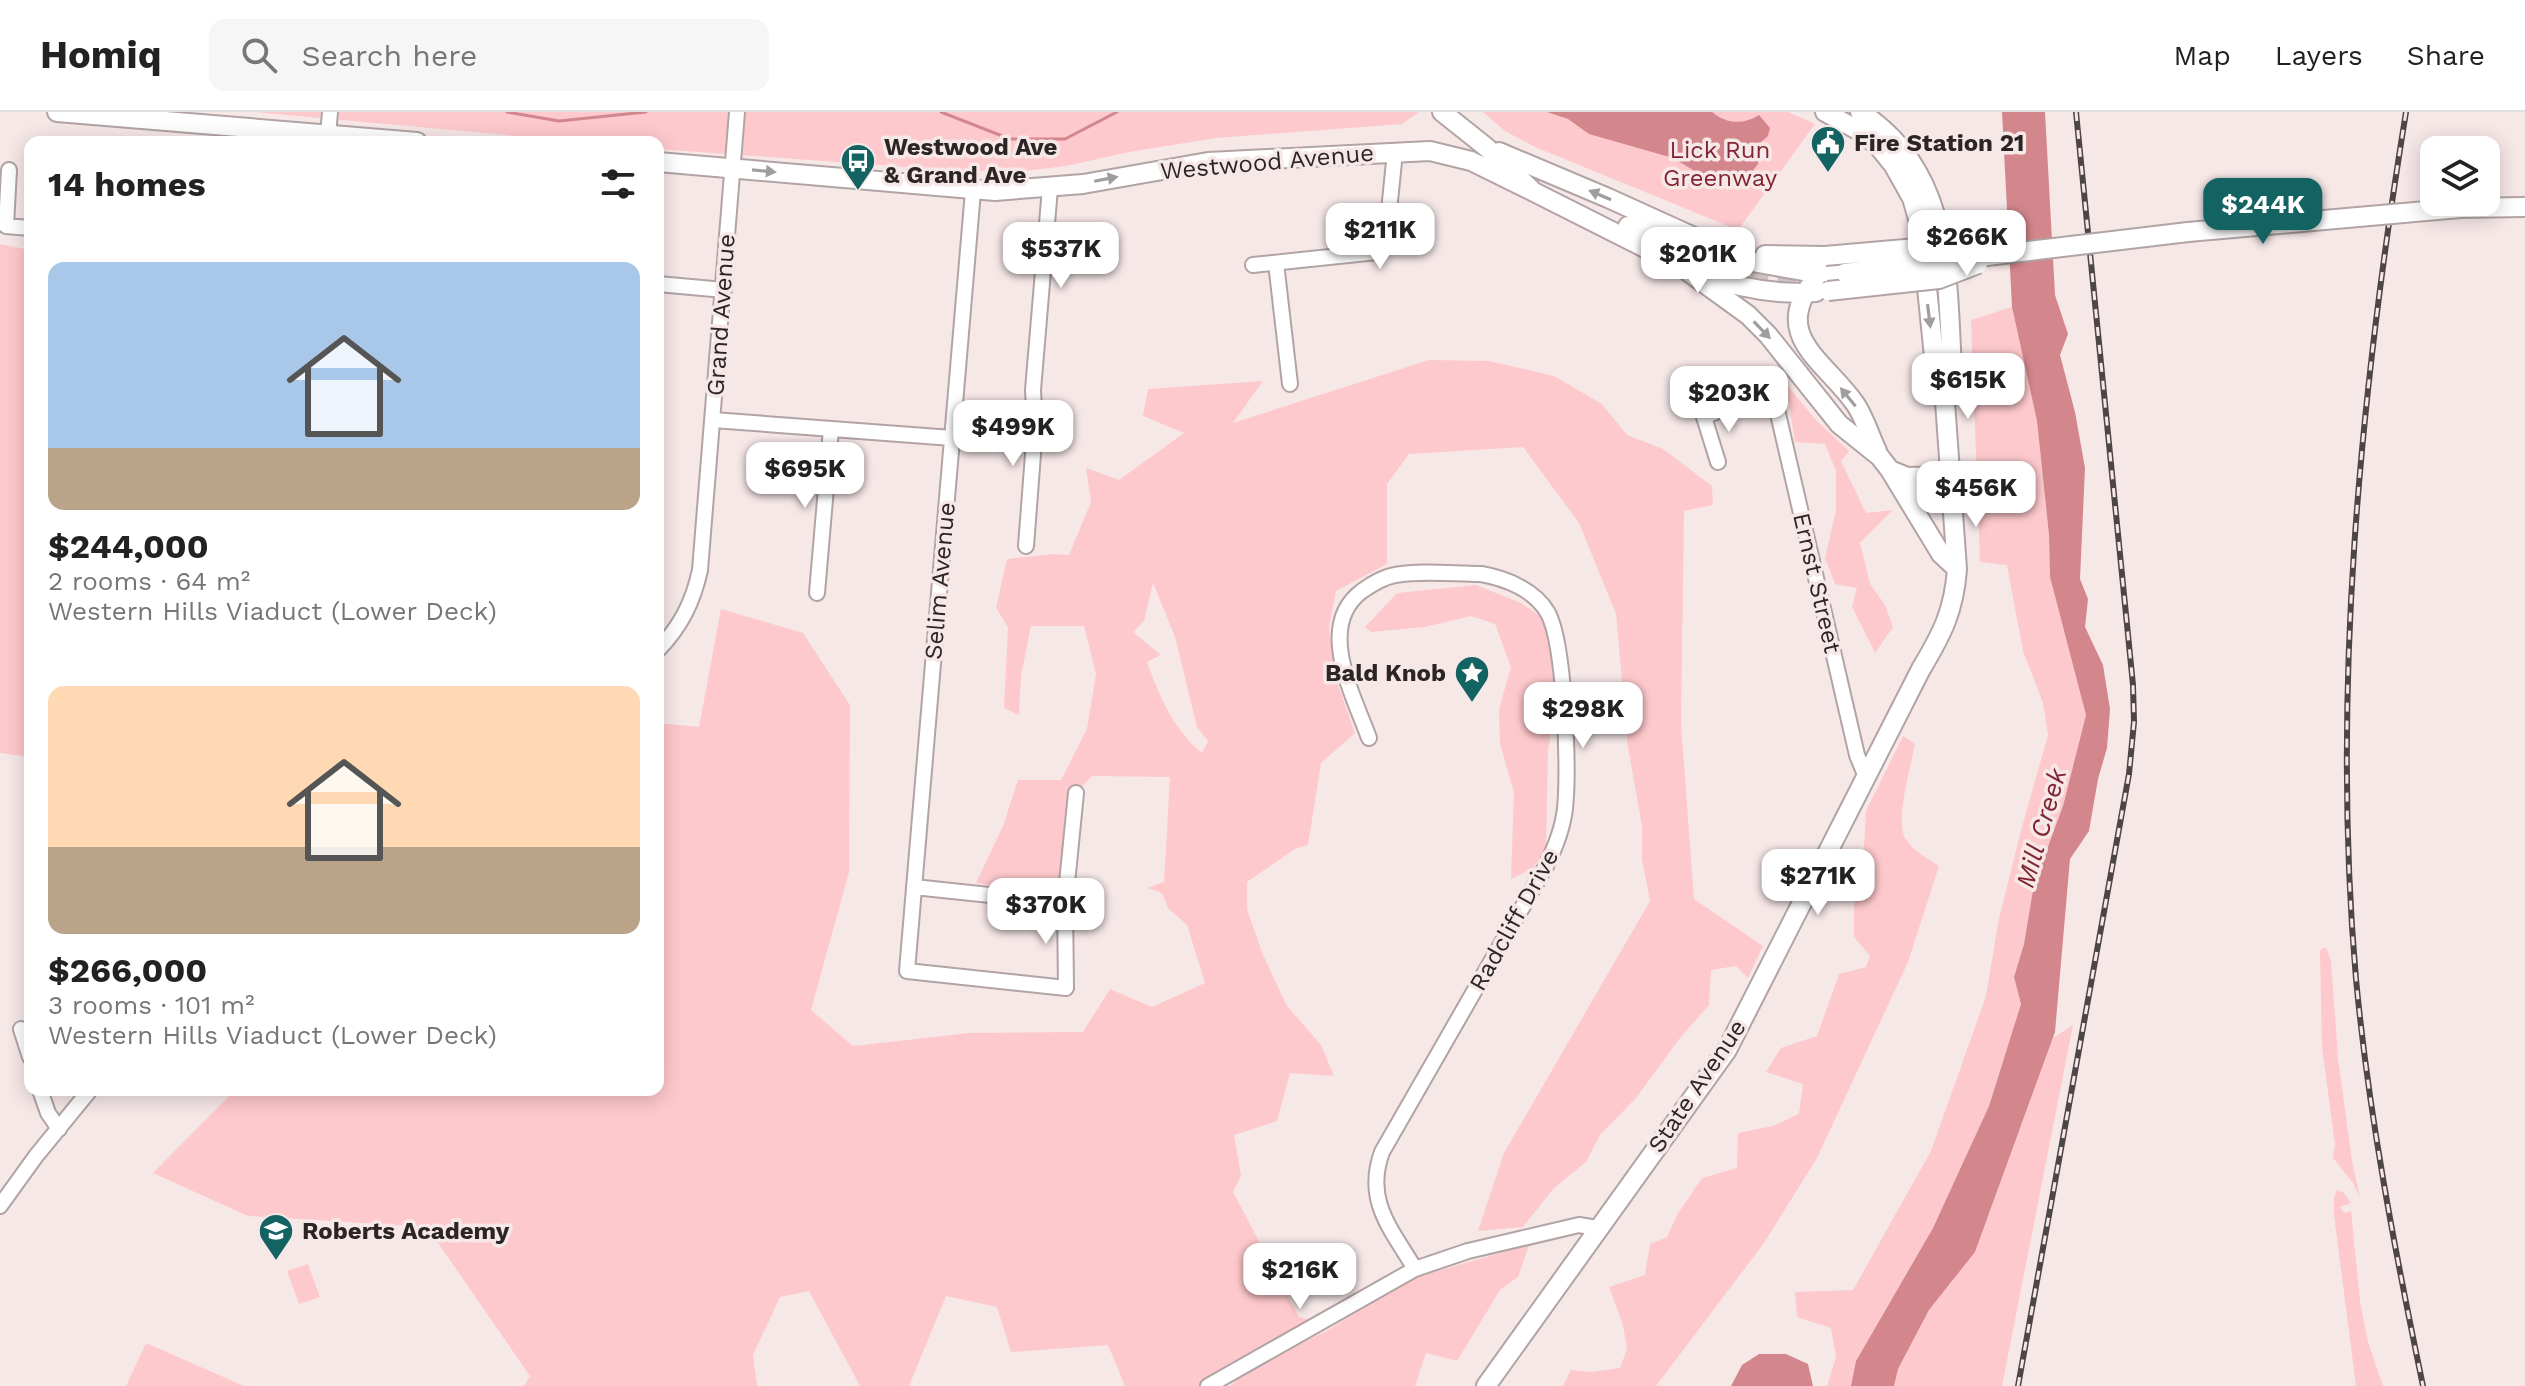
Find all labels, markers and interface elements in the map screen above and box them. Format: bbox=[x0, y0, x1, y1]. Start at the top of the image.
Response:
search box bbox=[209, 19, 769, 91]
text: Homiq bbox=[40, 33, 161, 77]
icon: search bbox=[237, 33, 281, 77]
text: Search here bbox=[301, 38, 477, 73]
text: Map bbox=[2174, 39, 2231, 72]
text: Layers bbox=[2275, 39, 2363, 72]
text: Share bbox=[2407, 39, 2485, 72]
public building icon: Fire Station 21 bbox=[1809, 124, 1847, 174]
place label: Fire Station 21 bbox=[1854, 129, 2024, 157]
place label: Westwood Ave & Grand Ave bbox=[884, 133, 1058, 189]
park label: Lick Run Greenway bbox=[1663, 136, 1778, 192]
map controls bbox=[2420, 136, 2500, 216]
button: layers bbox=[2420, 136, 2500, 216]
street label: Westwood Avenue bbox=[1159, 139, 1375, 185]
bus stop icon: Westwood Ave & Grand Ave bbox=[839, 142, 877, 192]
icon: filters bbox=[596, 162, 640, 206]
text: 14 homes bbox=[48, 164, 206, 204]
one-way arrow bbox=[752, 165, 777, 178]
one-way arrow bbox=[1094, 173, 1119, 185]
pin: $244K bbox=[2207, 178, 2319, 246]
one-way arrow bbox=[1588, 188, 1612, 201]
text: $244K bbox=[2221, 189, 2305, 219]
pin: $211K bbox=[1324, 203, 1436, 271]
pin: $266K bbox=[1911, 210, 2023, 278]
text: $211K bbox=[1344, 214, 1416, 244]
text: $266K bbox=[1926, 221, 2008, 251]
pin: $537K bbox=[1005, 222, 1117, 290]
pin: $201K bbox=[1642, 227, 1754, 295]
street label: Grand Avenue bbox=[701, 233, 741, 397]
text: $537K bbox=[1021, 233, 1101, 263]
text: $201K bbox=[1659, 238, 1737, 268]
one-way arrow bbox=[1923, 304, 1936, 329]
icon: home bbox=[272, 314, 416, 458]
one-way arrow bbox=[1753, 320, 1771, 339]
pin: $615K bbox=[1912, 353, 2024, 421]
text: $615K bbox=[1930, 364, 2006, 394]
pin: $203K bbox=[1673, 366, 1785, 434]
text: $203K bbox=[1688, 377, 1770, 407]
one-way arrow bbox=[1841, 387, 1857, 407]
pin: $499K bbox=[957, 400, 1069, 468]
text: $499K bbox=[971, 411, 1055, 441]
pin: $695K bbox=[749, 442, 861, 510]
text: $695K bbox=[764, 453, 846, 483]
pin: $456K bbox=[1920, 461, 2032, 529]
text: $456K bbox=[1935, 472, 2017, 502]
street label: Selim Avenue bbox=[919, 501, 961, 661]
street label: Ernst Street bbox=[1787, 510, 1847, 656]
text: $244,000 bbox=[48, 526, 209, 566]
text: 2 rooms · 64 m² bbox=[48, 566, 250, 596]
text: Western Hills Viaduct (Lower Deck) bbox=[48, 596, 497, 626]
place icon: Bald Knob bbox=[1453, 654, 1491, 704]
place label: Bald Knob bbox=[1325, 659, 1446, 687]
pin: $298K bbox=[1527, 682, 1639, 750]
text: $298K bbox=[1542, 693, 1624, 723]
icon: home bbox=[272, 738, 416, 882]
water label: Mill Creek bbox=[2010, 764, 2073, 891]
street label: Radcliff Drive bbox=[1464, 844, 1564, 996]
pin: $271K bbox=[1762, 849, 1874, 917]
text: $271K bbox=[1780, 860, 1856, 890]
pin: $370K bbox=[990, 878, 1102, 946]
text: $370K bbox=[1005, 889, 1087, 919]
text: $266,000 bbox=[48, 950, 207, 990]
text: 3 rooms · 101 m² bbox=[48, 990, 255, 1020]
street label: State Avenue bbox=[1642, 1014, 1752, 1158]
text: Western Hills Viaduct (Lower Deck) bbox=[48, 1020, 497, 1050]
school or university icon: Roberts Academy bbox=[257, 1212, 295, 1262]
place label: Roberts Academy bbox=[302, 1217, 510, 1245]
pin: $216K bbox=[1244, 1243, 1356, 1311]
text: $216K bbox=[1261, 1254, 1339, 1284]

